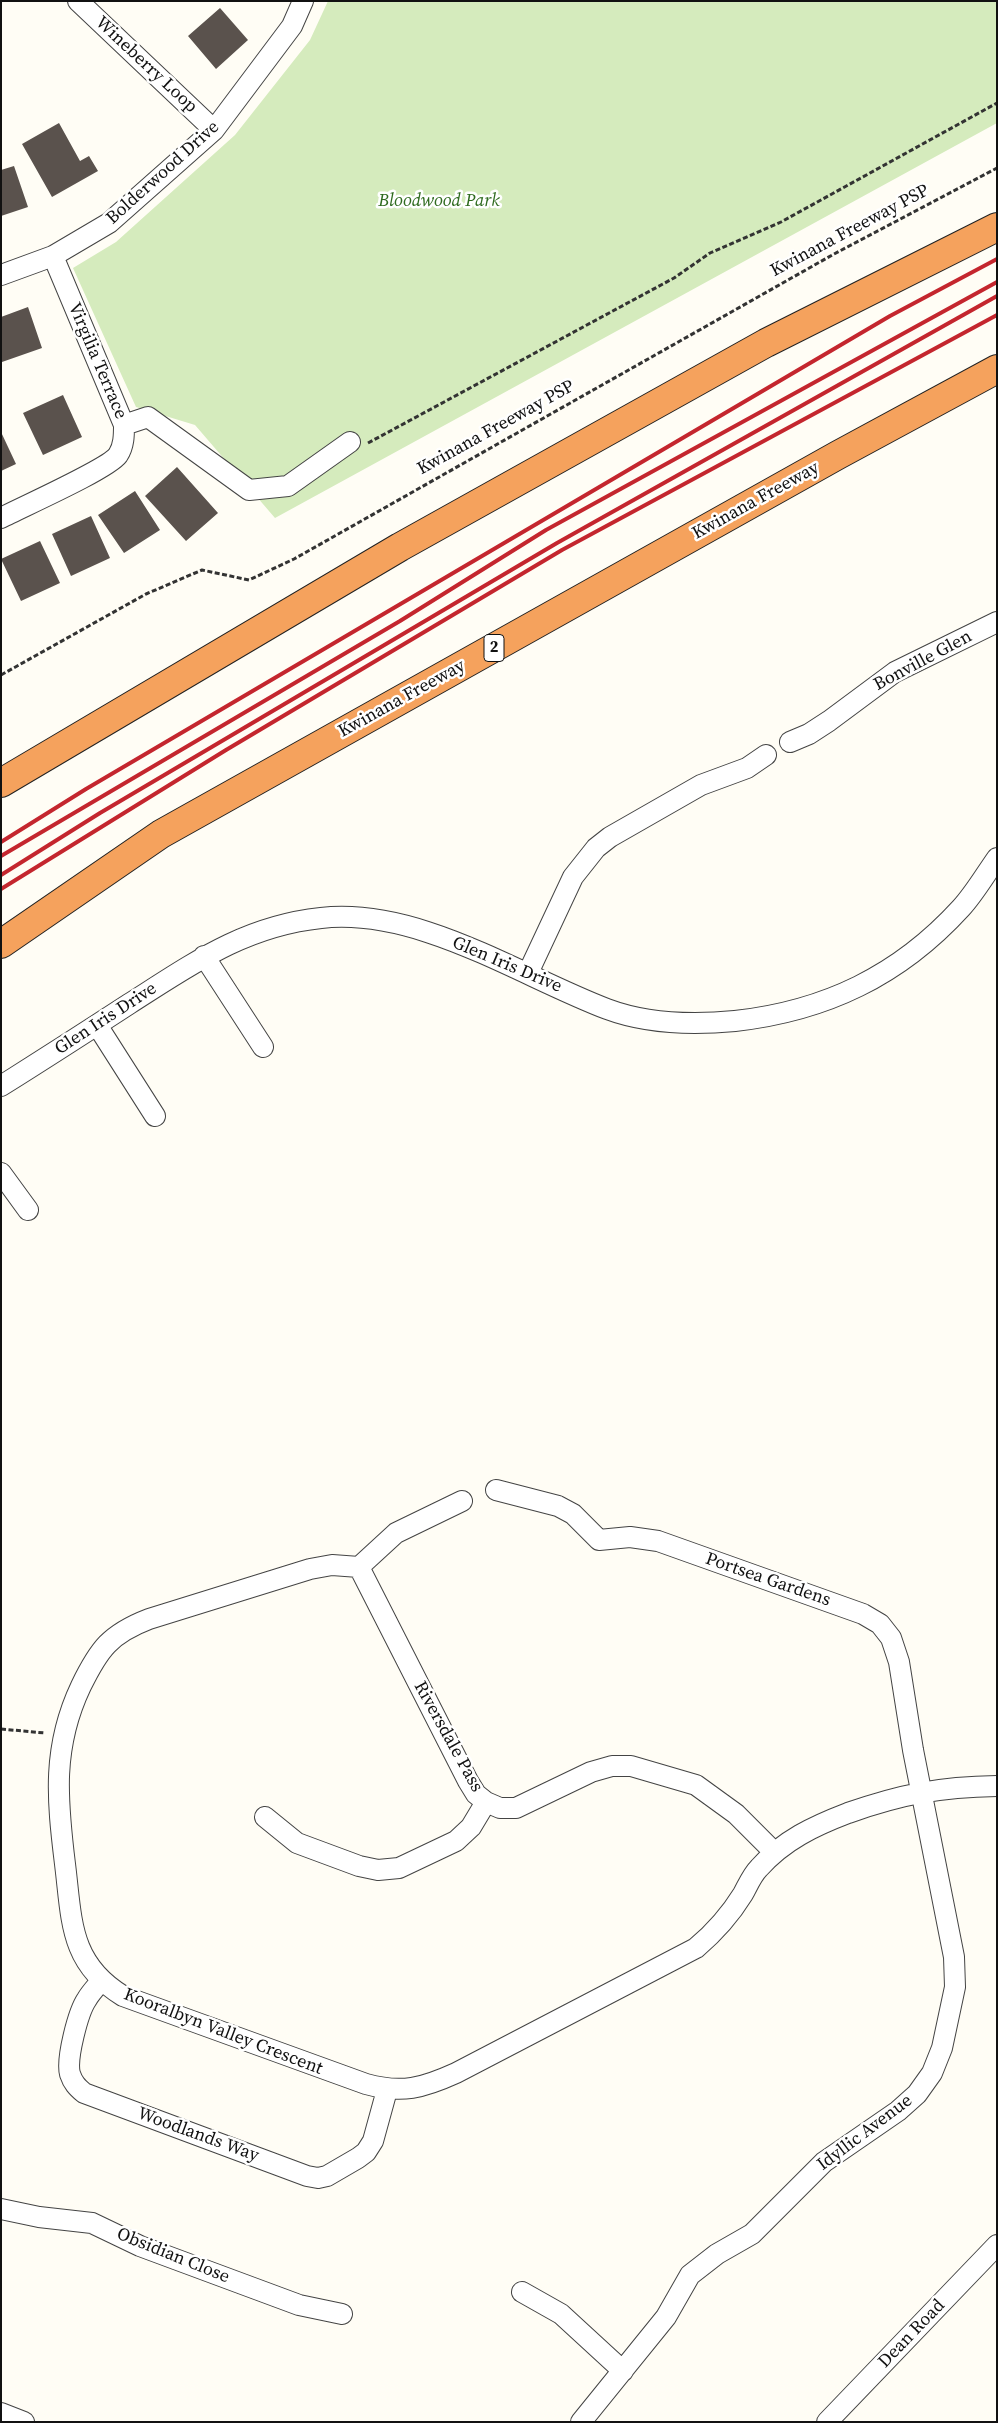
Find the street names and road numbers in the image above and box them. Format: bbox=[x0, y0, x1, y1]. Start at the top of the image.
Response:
street label: Wineberry Loop bbox=[91, 12, 201, 118]
street label: Bolderwood Drive bbox=[102, 117, 224, 229]
street label: Kwinana Freeway PSP bbox=[767, 180, 933, 282]
street label: Virgilia Terrace bbox=[63, 300, 131, 422]
street label: Kwinana Freeway PSP bbox=[414, 376, 578, 480]
street label: Kwinana Freeway bbox=[689, 457, 823, 545]
street label: Bonville Glen bbox=[870, 626, 976, 696]
road number: 2 bbox=[484, 634, 504, 661]
street label: Kwinana Freeway bbox=[335, 655, 469, 743]
street label: Glen Iris Drive bbox=[449, 932, 565, 998]
street label: Glen Iris Drive bbox=[51, 978, 161, 1060]
street label: Portsea Gardens bbox=[703, 1548, 833, 1612]
street label: Riversdale Pass bbox=[409, 1678, 487, 1796]
street label: Kooralbyn Valley Crescent bbox=[121, 1984, 325, 2080]
street label: Idyllic Avenue bbox=[813, 2090, 917, 2176]
street label: Woodlands Way bbox=[134, 2103, 262, 2167]
street label: Obsidian Close bbox=[113, 2224, 233, 2288]
street label: Dean Road bbox=[874, 2295, 950, 2373]

